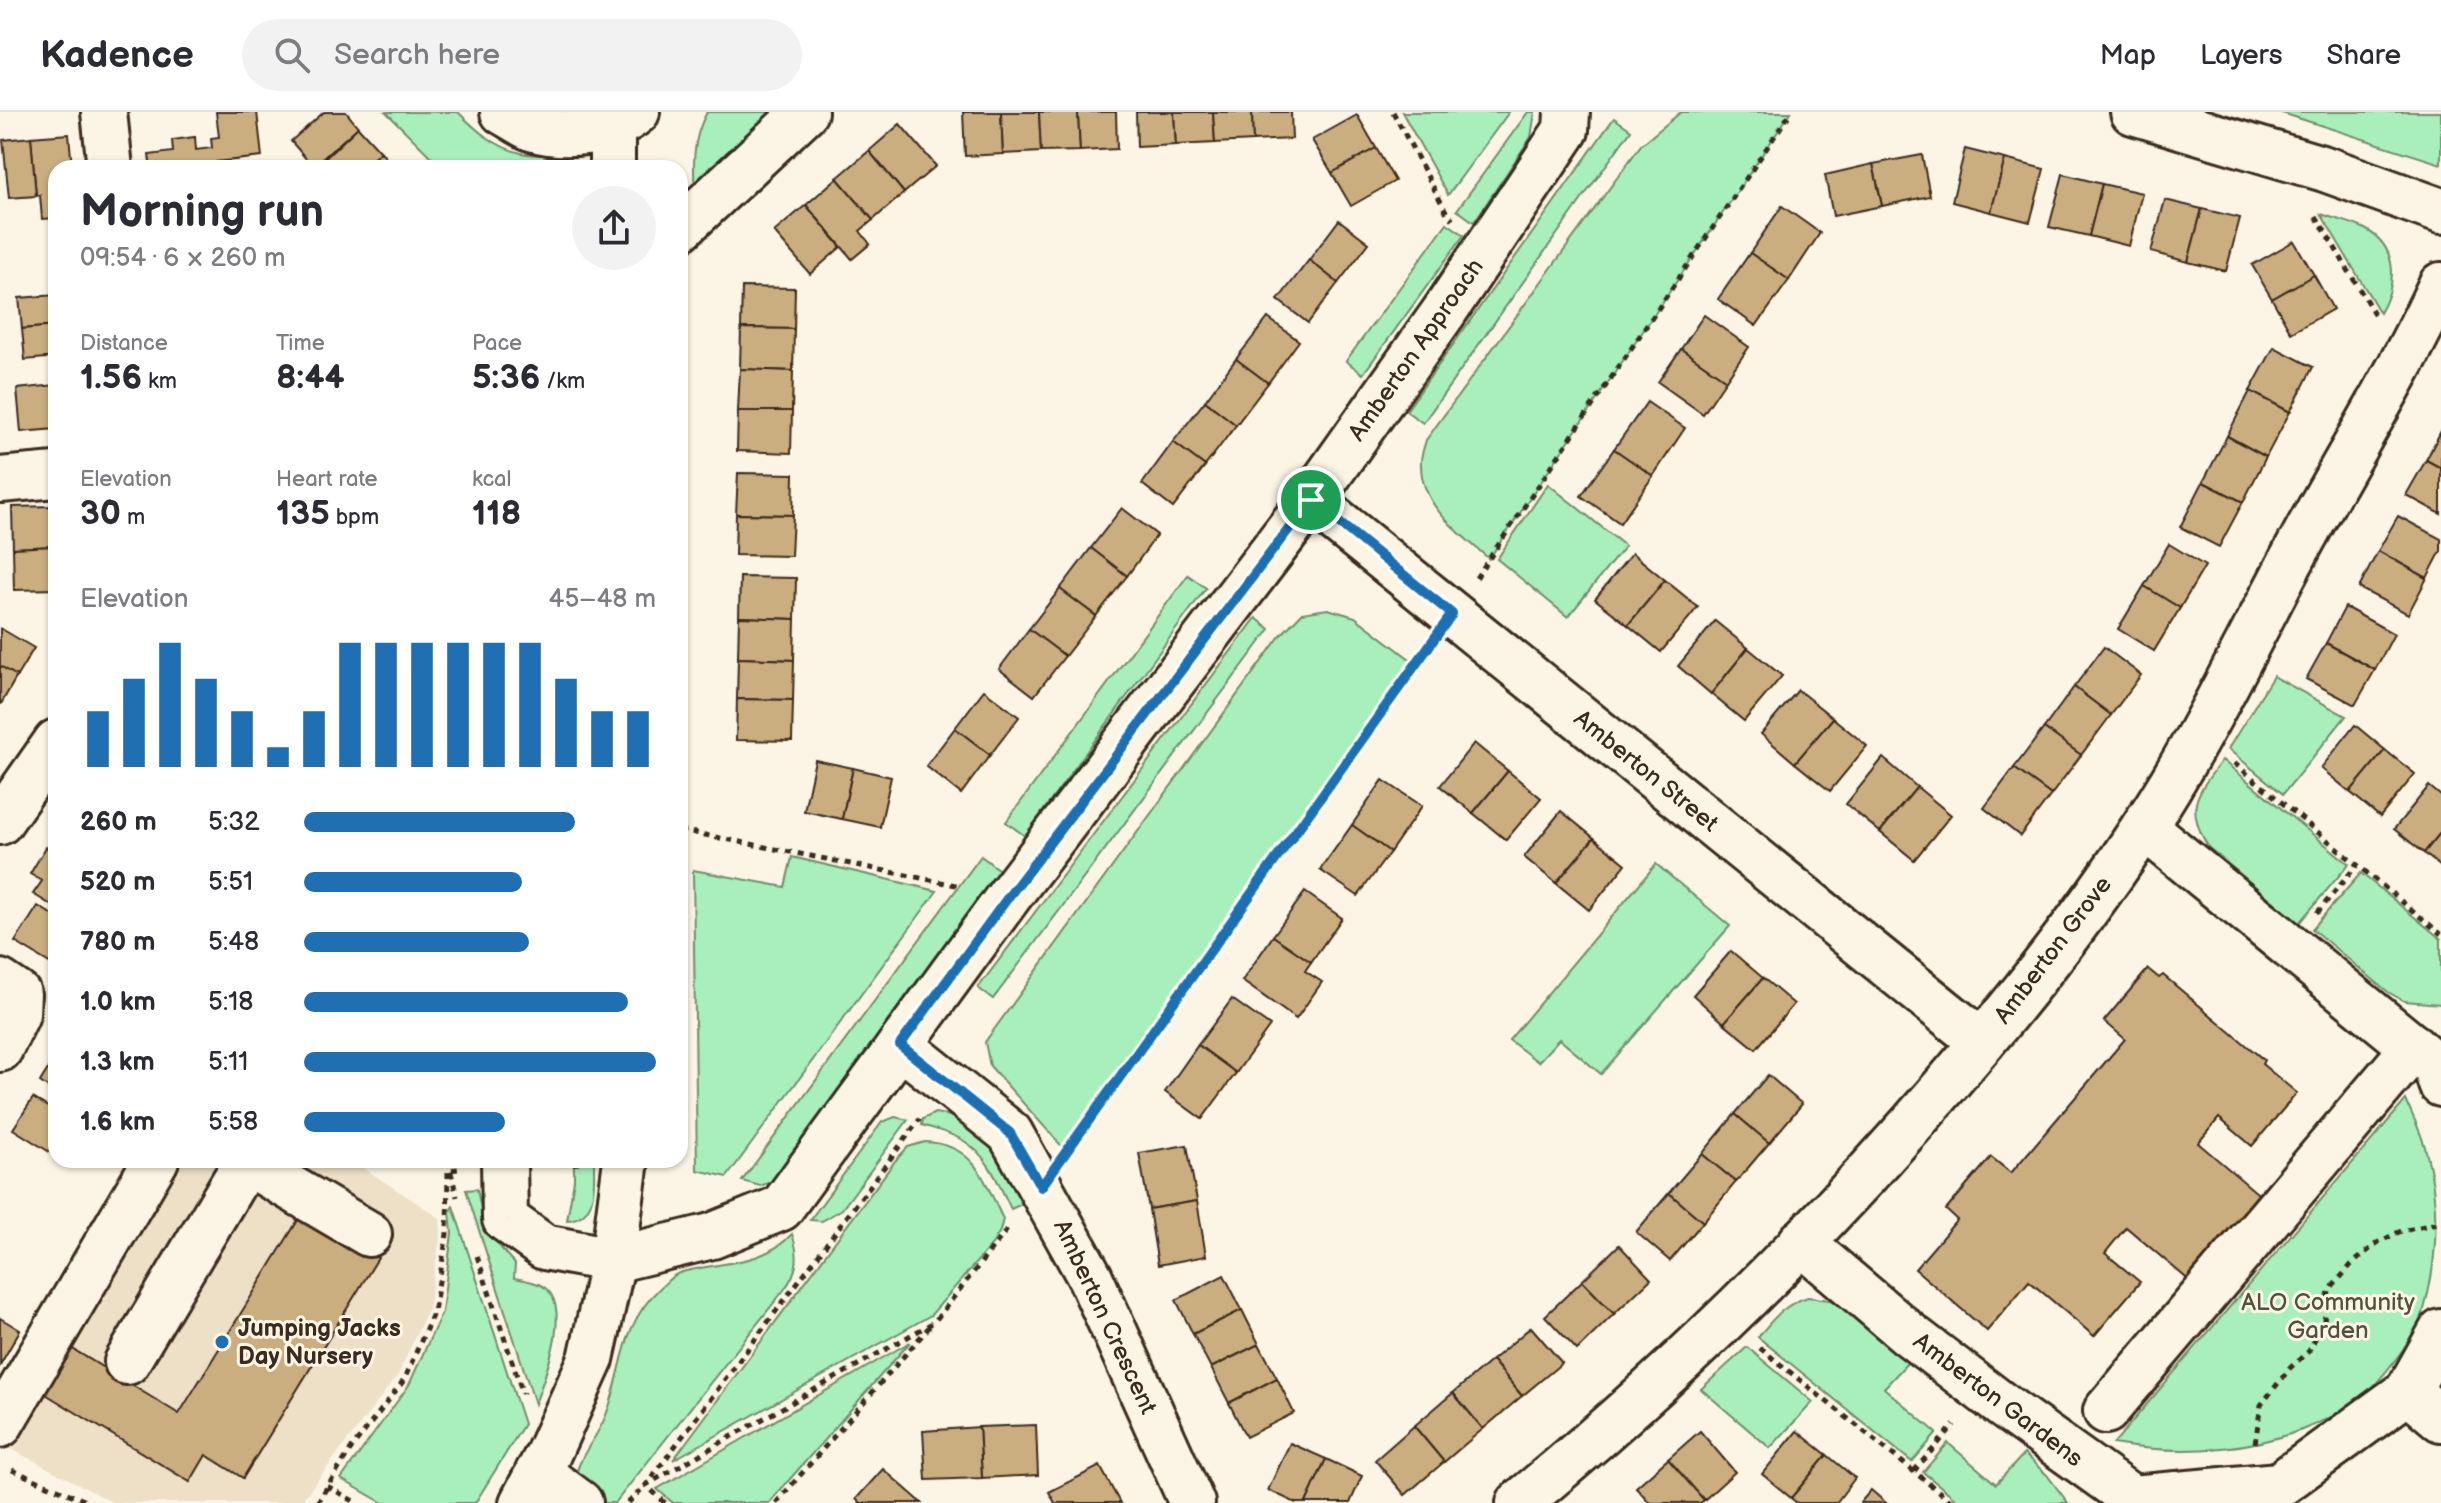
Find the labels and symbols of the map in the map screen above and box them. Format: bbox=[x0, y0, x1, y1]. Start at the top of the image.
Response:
street label: Amberton Approach bbox=[1342, 253, 1490, 447]
pin bbox=[1277, 466, 1345, 534]
street label: Amberton Street bbox=[1568, 704, 1724, 838]
street label: Amberton Grove bbox=[1988, 871, 2118, 1029]
street label: Amberton Crescent bbox=[1047, 1215, 1163, 1419]
park label: ALO Community Garden bbox=[2241, 1288, 2415, 1345]
place label: Jumping Jacks Day Nursery bbox=[238, 1314, 401, 1371]
street label: Amberton Gardens bbox=[1907, 1327, 2089, 1473]
marker: Jumping Jacks Day Nursery bbox=[213, 1333, 231, 1351]

